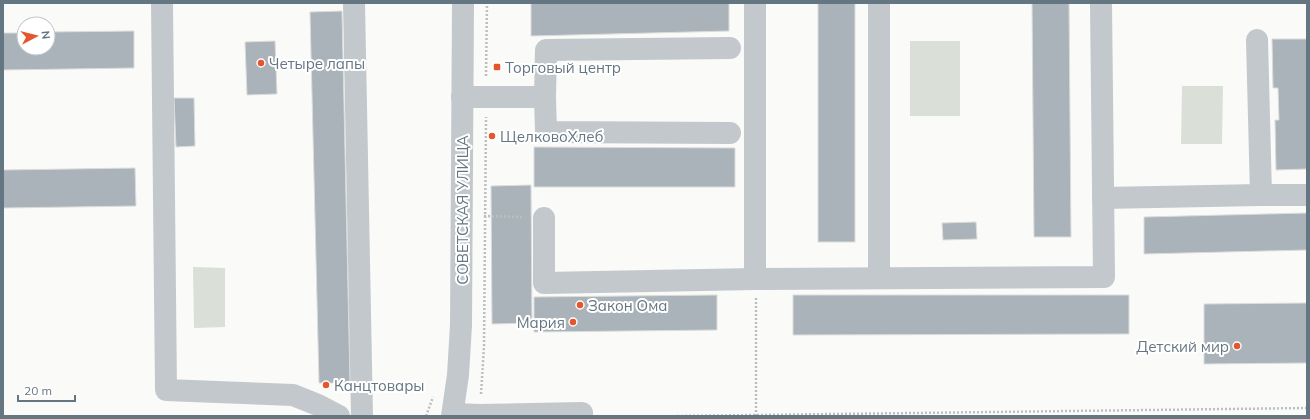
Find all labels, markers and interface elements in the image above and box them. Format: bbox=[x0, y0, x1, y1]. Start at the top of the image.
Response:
north arrow bbox=[16, 16, 56, 56]
text: N bbox=[38, 30, 53, 40]
place label: Четыре лапы bbox=[269, 54, 365, 73]
marker: Четыре лапы bbox=[256, 58, 266, 68]
place label: Торговый центр bbox=[505, 58, 621, 77]
marker: Торговый центр bbox=[492, 62, 502, 72]
place label: ЩелковоХлеб bbox=[500, 127, 603, 146]
marker: ЩелковоХлеб bbox=[487, 131, 497, 141]
street label: СОВЕТСКАЯ УЛИЦА bbox=[453, 135, 472, 285]
place label: Закон Ома bbox=[588, 296, 667, 315]
marker: Закон Ома bbox=[575, 300, 585, 310]
place label: Мария bbox=[517, 313, 565, 332]
marker: Мария bbox=[568, 317, 578, 327]
place label: Детский мир bbox=[1136, 337, 1229, 356]
marker: Детский мир bbox=[1232, 341, 1242, 351]
place label: Канцтовары bbox=[334, 376, 424, 395]
scale bar bbox=[18, 377, 75, 403]
marker: Канцтовары bbox=[321, 380, 331, 390]
text: 20 m bbox=[24, 383, 52, 398]

